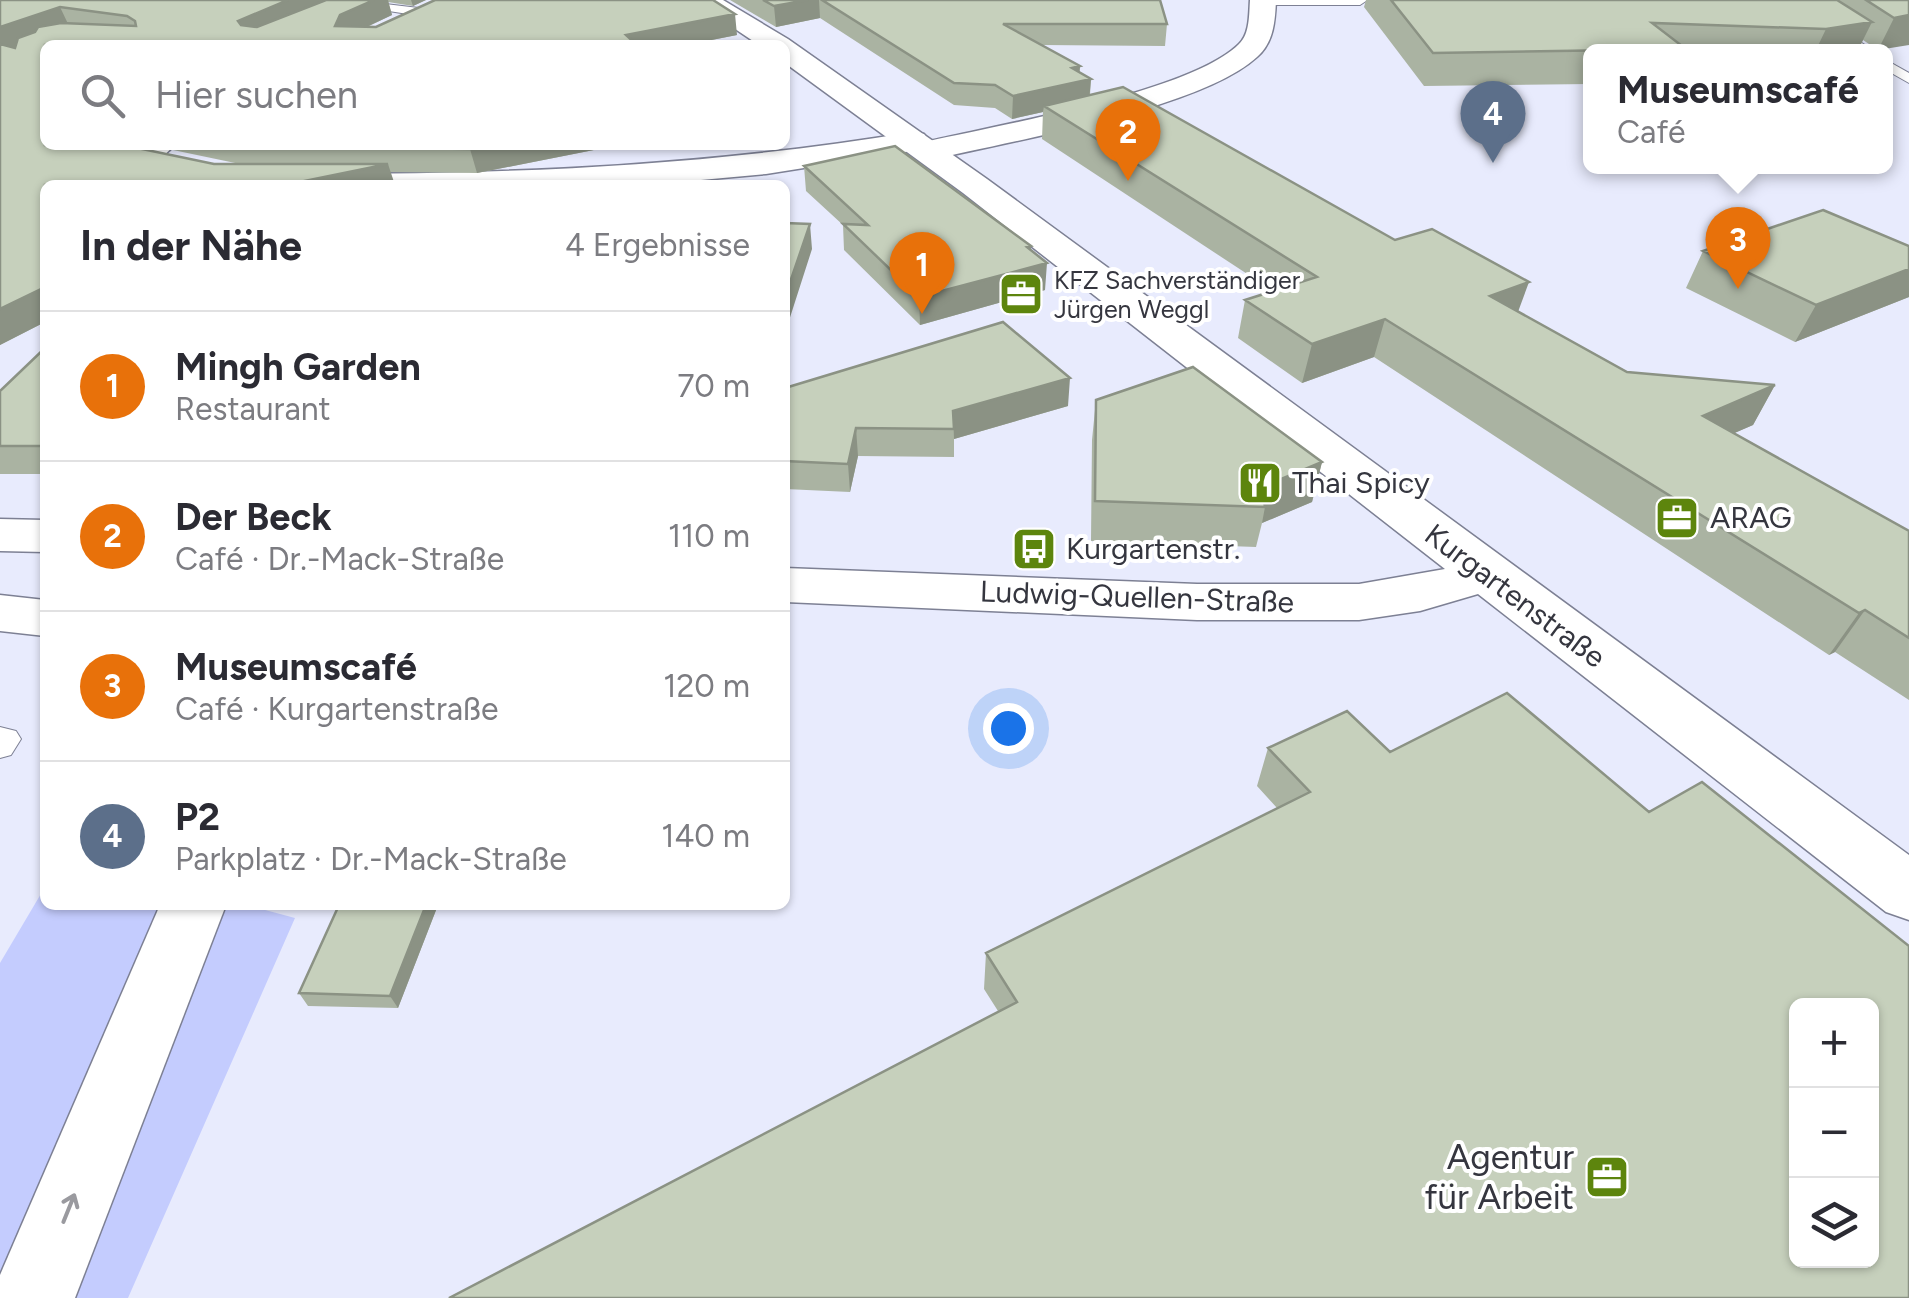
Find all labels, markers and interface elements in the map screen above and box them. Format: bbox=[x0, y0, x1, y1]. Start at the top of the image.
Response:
search box bbox=[40, 40, 790, 150]
popup bbox=[1583, 44, 1893, 174]
text: Museumscafé bbox=[1617, 67, 1859, 113]
icon: search bbox=[75, 68, 130, 123]
text: Hier suchen bbox=[155, 72, 358, 118]
pin: 4 bbox=[1460, 80, 1526, 163]
pin: 2 bbox=[1096, 99, 1160, 181]
text: Café bbox=[1617, 113, 1686, 151]
pin: 3 bbox=[1706, 206, 1770, 289]
text: In der Nähe bbox=[80, 220, 302, 271]
text: 4 Ergebnisse bbox=[565, 226, 750, 264]
pin: 1 bbox=[890, 232, 954, 314]
place label: KFZ Sachverständiger Jürgen Weggl bbox=[1054, 265, 1301, 324]
office icon: KFZ Sachverständiger Jürgen Weggl bbox=[998, 271, 1044, 317]
text: Mingh Garden bbox=[175, 344, 421, 390]
text: 1 bbox=[106, 367, 119, 405]
text: 70 m bbox=[677, 367, 750, 405]
text: Restaurant bbox=[175, 390, 331, 428]
restaurant icon: Thai Spicy bbox=[1237, 460, 1283, 506]
place label: Thai Spicy bbox=[1292, 464, 1430, 501]
text: Der Beck bbox=[175, 494, 332, 540]
office icon: ARAG bbox=[1654, 495, 1700, 541]
place label: ARAG bbox=[1710, 499, 1792, 536]
street label: Kurgartenstraße bbox=[1418, 516, 1613, 676]
text: 2 bbox=[103, 517, 122, 555]
text: 110 m bbox=[668, 517, 750, 555]
bus stop icon: Kurgartenstr. bbox=[1011, 526, 1057, 572]
place label: Kurgartenstr. bbox=[1066, 530, 1240, 567]
text: Café · Dr.-Mack-Straße bbox=[175, 540, 504, 578]
street label: Ludwig-Quellen-Straße bbox=[979, 573, 1295, 620]
text: Museumscafé bbox=[175, 644, 417, 690]
text: 3 bbox=[104, 667, 121, 705]
text: 120 m bbox=[663, 667, 750, 705]
text: Café · Kurgartenstraße bbox=[175, 690, 499, 728]
your location bbox=[983, 703, 1034, 754]
text: P2 bbox=[175, 794, 220, 840]
text: 4 bbox=[102, 817, 123, 855]
text: 140 m bbox=[661, 817, 750, 855]
text: Parkplatz · Dr.-Mack-Straße bbox=[175, 840, 567, 878]
map controls bbox=[1789, 998, 1879, 1268]
button: + bbox=[1789, 998, 1879, 1088]
button: − bbox=[1789, 1088, 1879, 1178]
place label: Agentur für Arbeit bbox=[1425, 1136, 1574, 1218]
office icon: Agentur für Arbeit bbox=[1584, 1154, 1630, 1200]
button: layers bbox=[1789, 1178, 1879, 1268]
one-way arrow bbox=[62, 1193, 80, 1223]

